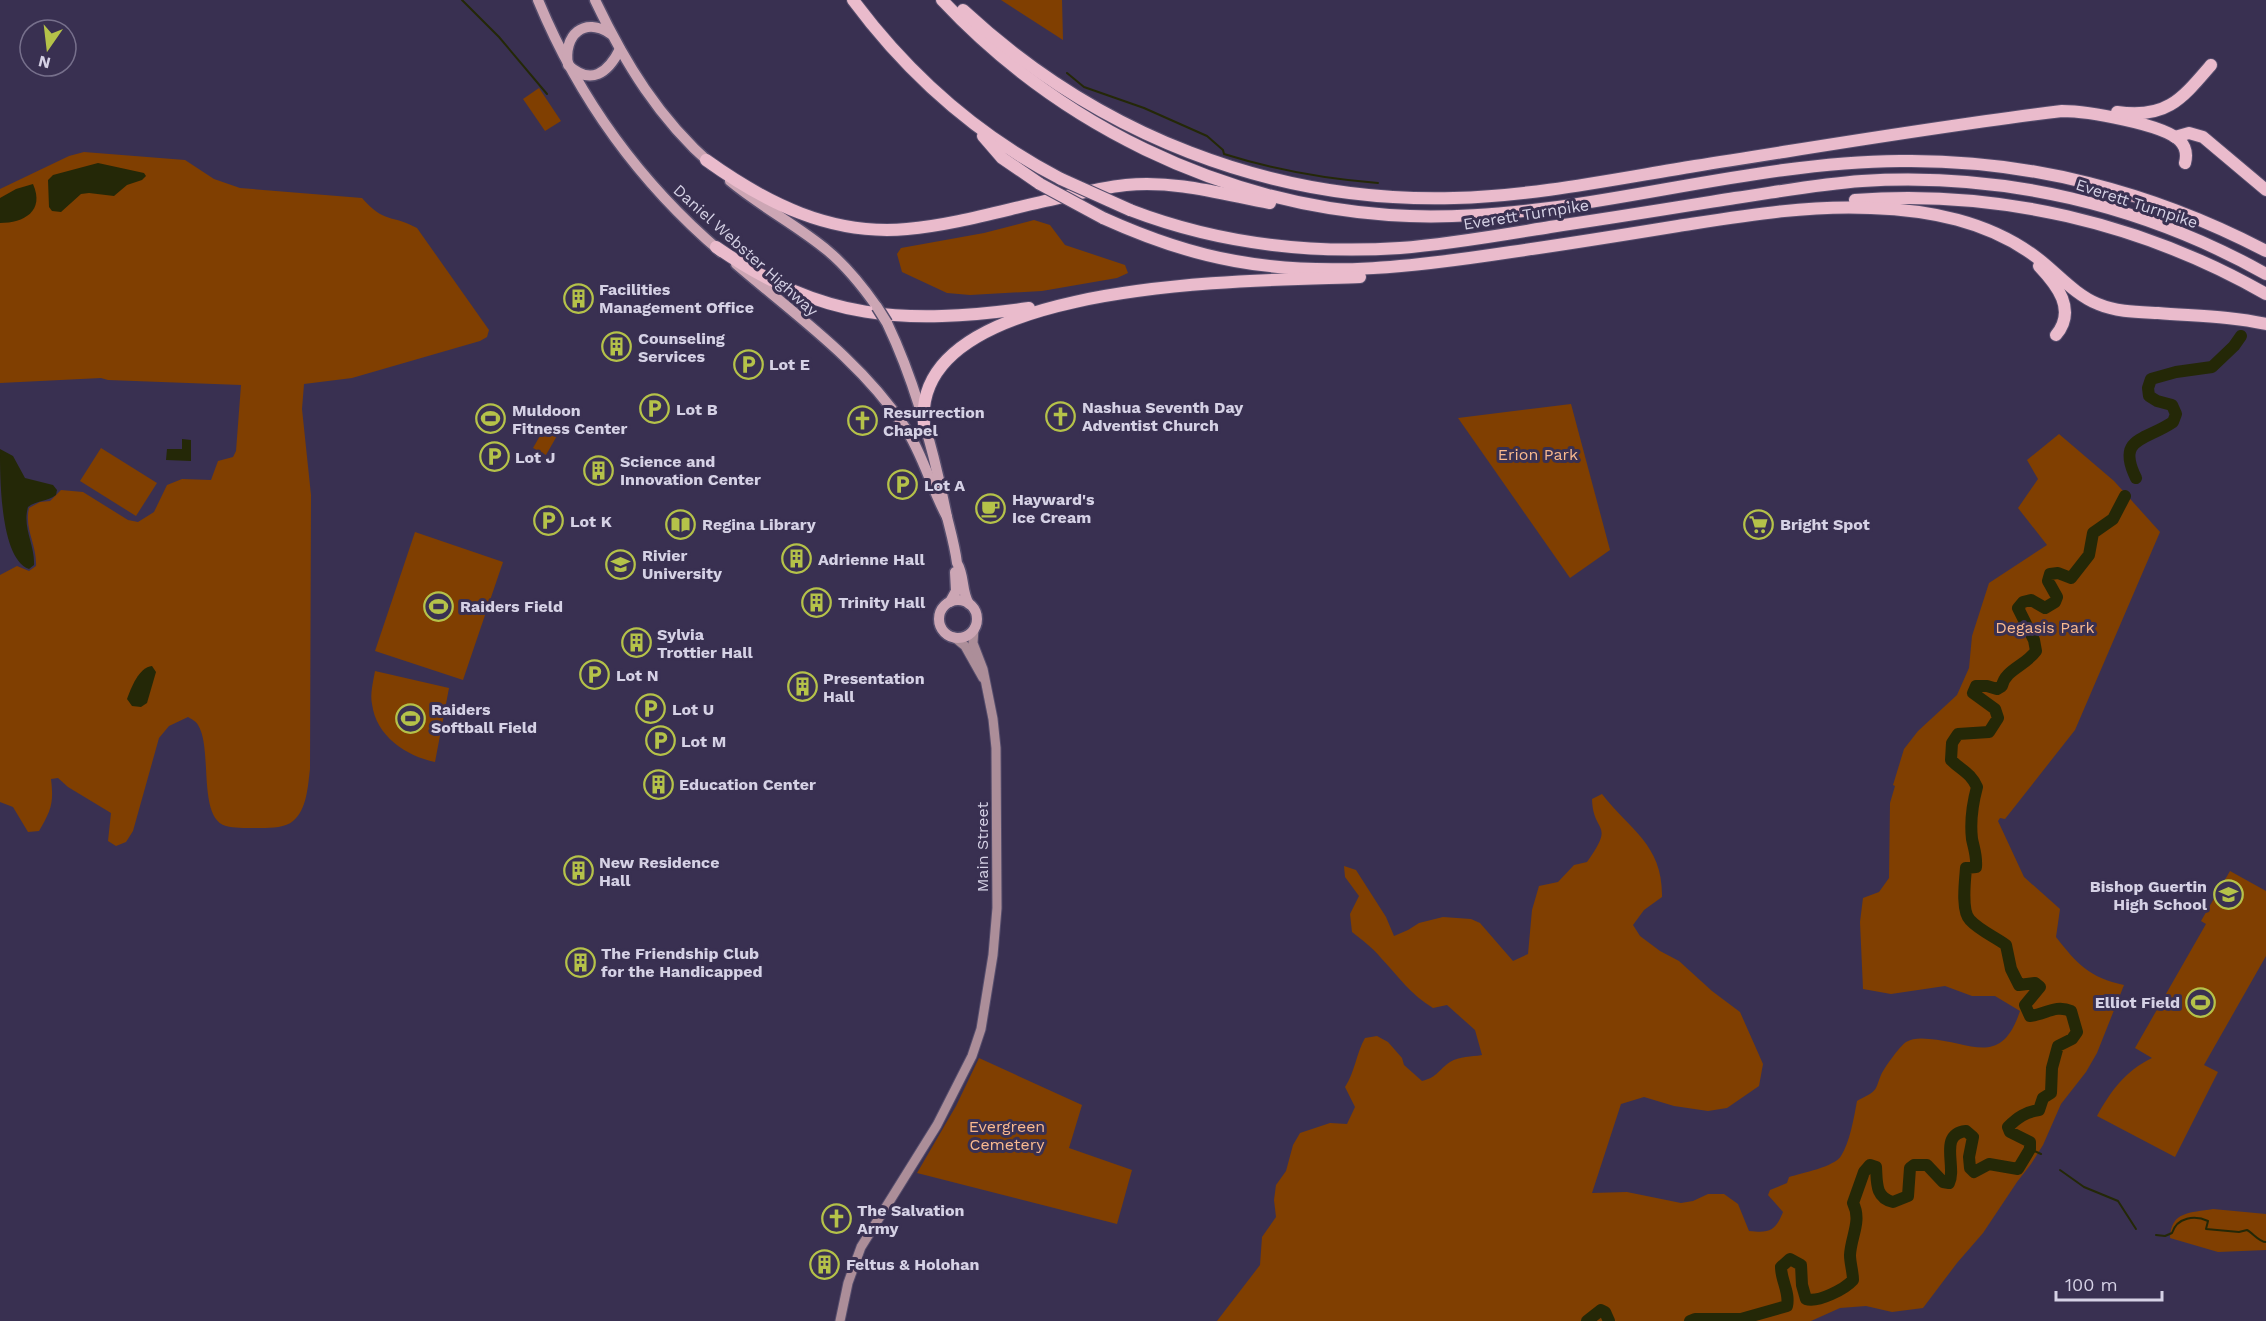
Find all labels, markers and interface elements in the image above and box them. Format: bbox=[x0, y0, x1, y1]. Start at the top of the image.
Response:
north arrow bbox=[18, 18, 78, 78]
text: N bbox=[36, 51, 53, 73]
street label: Everett Turnpike bbox=[2073, 175, 2200, 232]
street label: Daniel Webster Highway bbox=[670, 180, 822, 321]
street label: Everett Turnpike bbox=[1462, 195, 1590, 234]
place label: Facilities Management Office bbox=[599, 280, 754, 317]
building icon: Facilities Management Office bbox=[562, 282, 594, 314]
place label: Counseling Services bbox=[638, 329, 725, 366]
building icon: Counseling Services bbox=[601, 331, 633, 363]
parking icon: Lot E bbox=[732, 348, 764, 380]
place label: Lot E bbox=[769, 355, 810, 374]
parking icon: Lot B bbox=[639, 393, 671, 425]
place label: Nashua Seventh Day Adventist Church bbox=[1082, 398, 1244, 435]
place label: Lot B bbox=[676, 400, 718, 419]
church icon: Nashua Seventh Day Adventist Church bbox=[1045, 400, 1077, 432]
place label: Muldoon Fitness Center bbox=[512, 401, 628, 438]
sports icon: Muldoon Fitness Center bbox=[475, 403, 507, 435]
place label: Resurrection Chapel bbox=[883, 403, 985, 440]
church icon: Resurrection Chapel bbox=[846, 405, 878, 437]
parking icon: Lot J bbox=[478, 441, 510, 473]
park label: Erion Park bbox=[1498, 445, 1578, 464]
place label: Lot J bbox=[515, 448, 555, 467]
place label: Science and Innovation Center bbox=[620, 452, 761, 489]
building icon: Science and Innovation Center bbox=[583, 454, 615, 486]
parking icon: Lot A bbox=[887, 469, 919, 501]
place label: Lot A bbox=[924, 476, 965, 495]
place label: Hayward's Ice Cream bbox=[1012, 490, 1095, 527]
cafe icon: Hayward's Ice Cream bbox=[975, 492, 1007, 524]
parking icon: Lot K bbox=[533, 505, 565, 537]
library icon: Regina Library bbox=[665, 508, 697, 540]
supermarket icon: Bright Spot bbox=[1743, 508, 1775, 540]
place label: Lot K bbox=[570, 512, 612, 531]
place label: Regina Library bbox=[702, 515, 817, 534]
place label: Bright Spot bbox=[1780, 515, 1870, 534]
building icon: Adrienne Hall bbox=[781, 543, 813, 575]
place label: Rivier University bbox=[642, 546, 723, 583]
school or university icon: Rivier University bbox=[605, 548, 637, 580]
place label: Adrienne Hall bbox=[818, 550, 925, 569]
building icon: Trinity Hall bbox=[801, 586, 833, 618]
sports icon: Raiders Field bbox=[423, 590, 455, 622]
place label: Trinity Hall bbox=[838, 593, 926, 612]
place label: Raiders Field bbox=[460, 597, 563, 616]
park label: Degasis Park bbox=[1995, 618, 2095, 637]
place label: Sylvia Trottier Hall bbox=[657, 625, 754, 662]
building icon: Sylvia Trottier Hall bbox=[620, 627, 652, 659]
parking icon: Lot N bbox=[579, 659, 611, 691]
place label: Lot N bbox=[616, 666, 659, 685]
place label: Presentation Hall bbox=[823, 669, 925, 706]
building icon: Presentation Hall bbox=[786, 671, 818, 703]
parking icon: Lot U bbox=[635, 693, 667, 725]
place label: Raiders Softball Field bbox=[431, 700, 537, 737]
place label: Lot U bbox=[672, 700, 714, 719]
sports icon: Raiders Softball Field bbox=[394, 702, 426, 734]
parking icon: Lot M bbox=[644, 725, 676, 757]
place label: Lot M bbox=[681, 732, 726, 751]
building icon: Education Center bbox=[642, 768, 674, 800]
place label: Education Center bbox=[679, 775, 816, 794]
street label: Main Street bbox=[973, 802, 992, 892]
place label: New Residence Hall bbox=[599, 853, 719, 890]
building icon: New Residence Hall bbox=[562, 855, 594, 887]
place label: Bishop Guertin High School bbox=[2090, 877, 2208, 914]
school or university icon: Bishop Guertin High School bbox=[2212, 879, 2244, 911]
place label: The Friendship Club for the Handicapped bbox=[601, 944, 763, 981]
building icon: The Friendship Club for the Handicapped bbox=[564, 946, 596, 978]
sports icon: Elliot Field bbox=[2185, 986, 2217, 1018]
place label: Elliot Field bbox=[2095, 993, 2180, 1012]
park label: Evergreen Cemetery bbox=[969, 1117, 1045, 1154]
place label: The Salvation Army bbox=[857, 1201, 964, 1238]
church icon: The Salvation Army bbox=[820, 1203, 852, 1235]
building icon: Feltus & Holohan bbox=[809, 1248, 841, 1280]
place label: Feltus & Holohan bbox=[846, 1255, 979, 1274]
scale bar bbox=[2056, 1264, 2162, 1302]
text: 100 m bbox=[2065, 1274, 2118, 1295]

